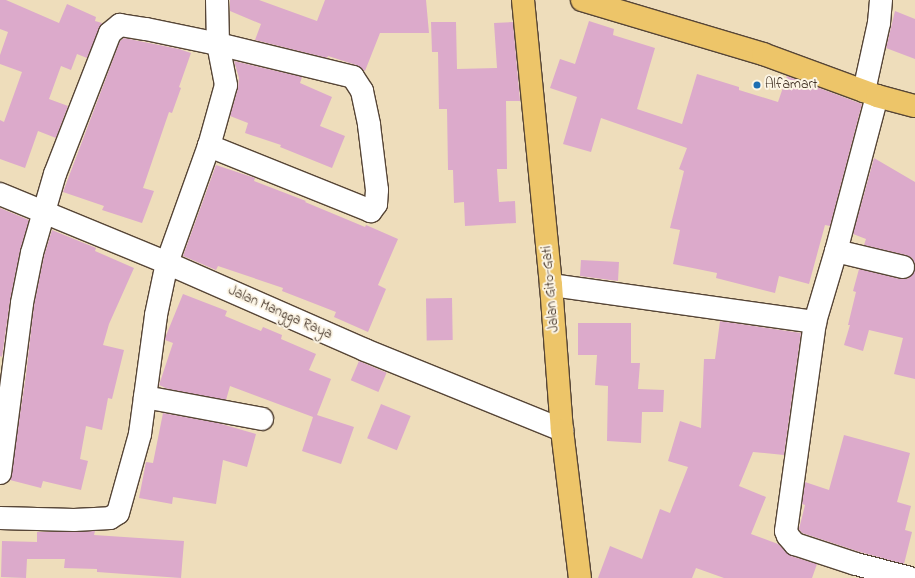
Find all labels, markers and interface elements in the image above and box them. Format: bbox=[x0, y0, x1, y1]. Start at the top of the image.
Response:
place label: Alfamart bbox=[765, 77, 817, 93]
marker: Alfamart bbox=[752, 80, 762, 90]
street label: Jalan Gito-Gati bbox=[539, 245, 563, 333]
street label: Jalan Mangga Raya bbox=[225, 283, 335, 343]

